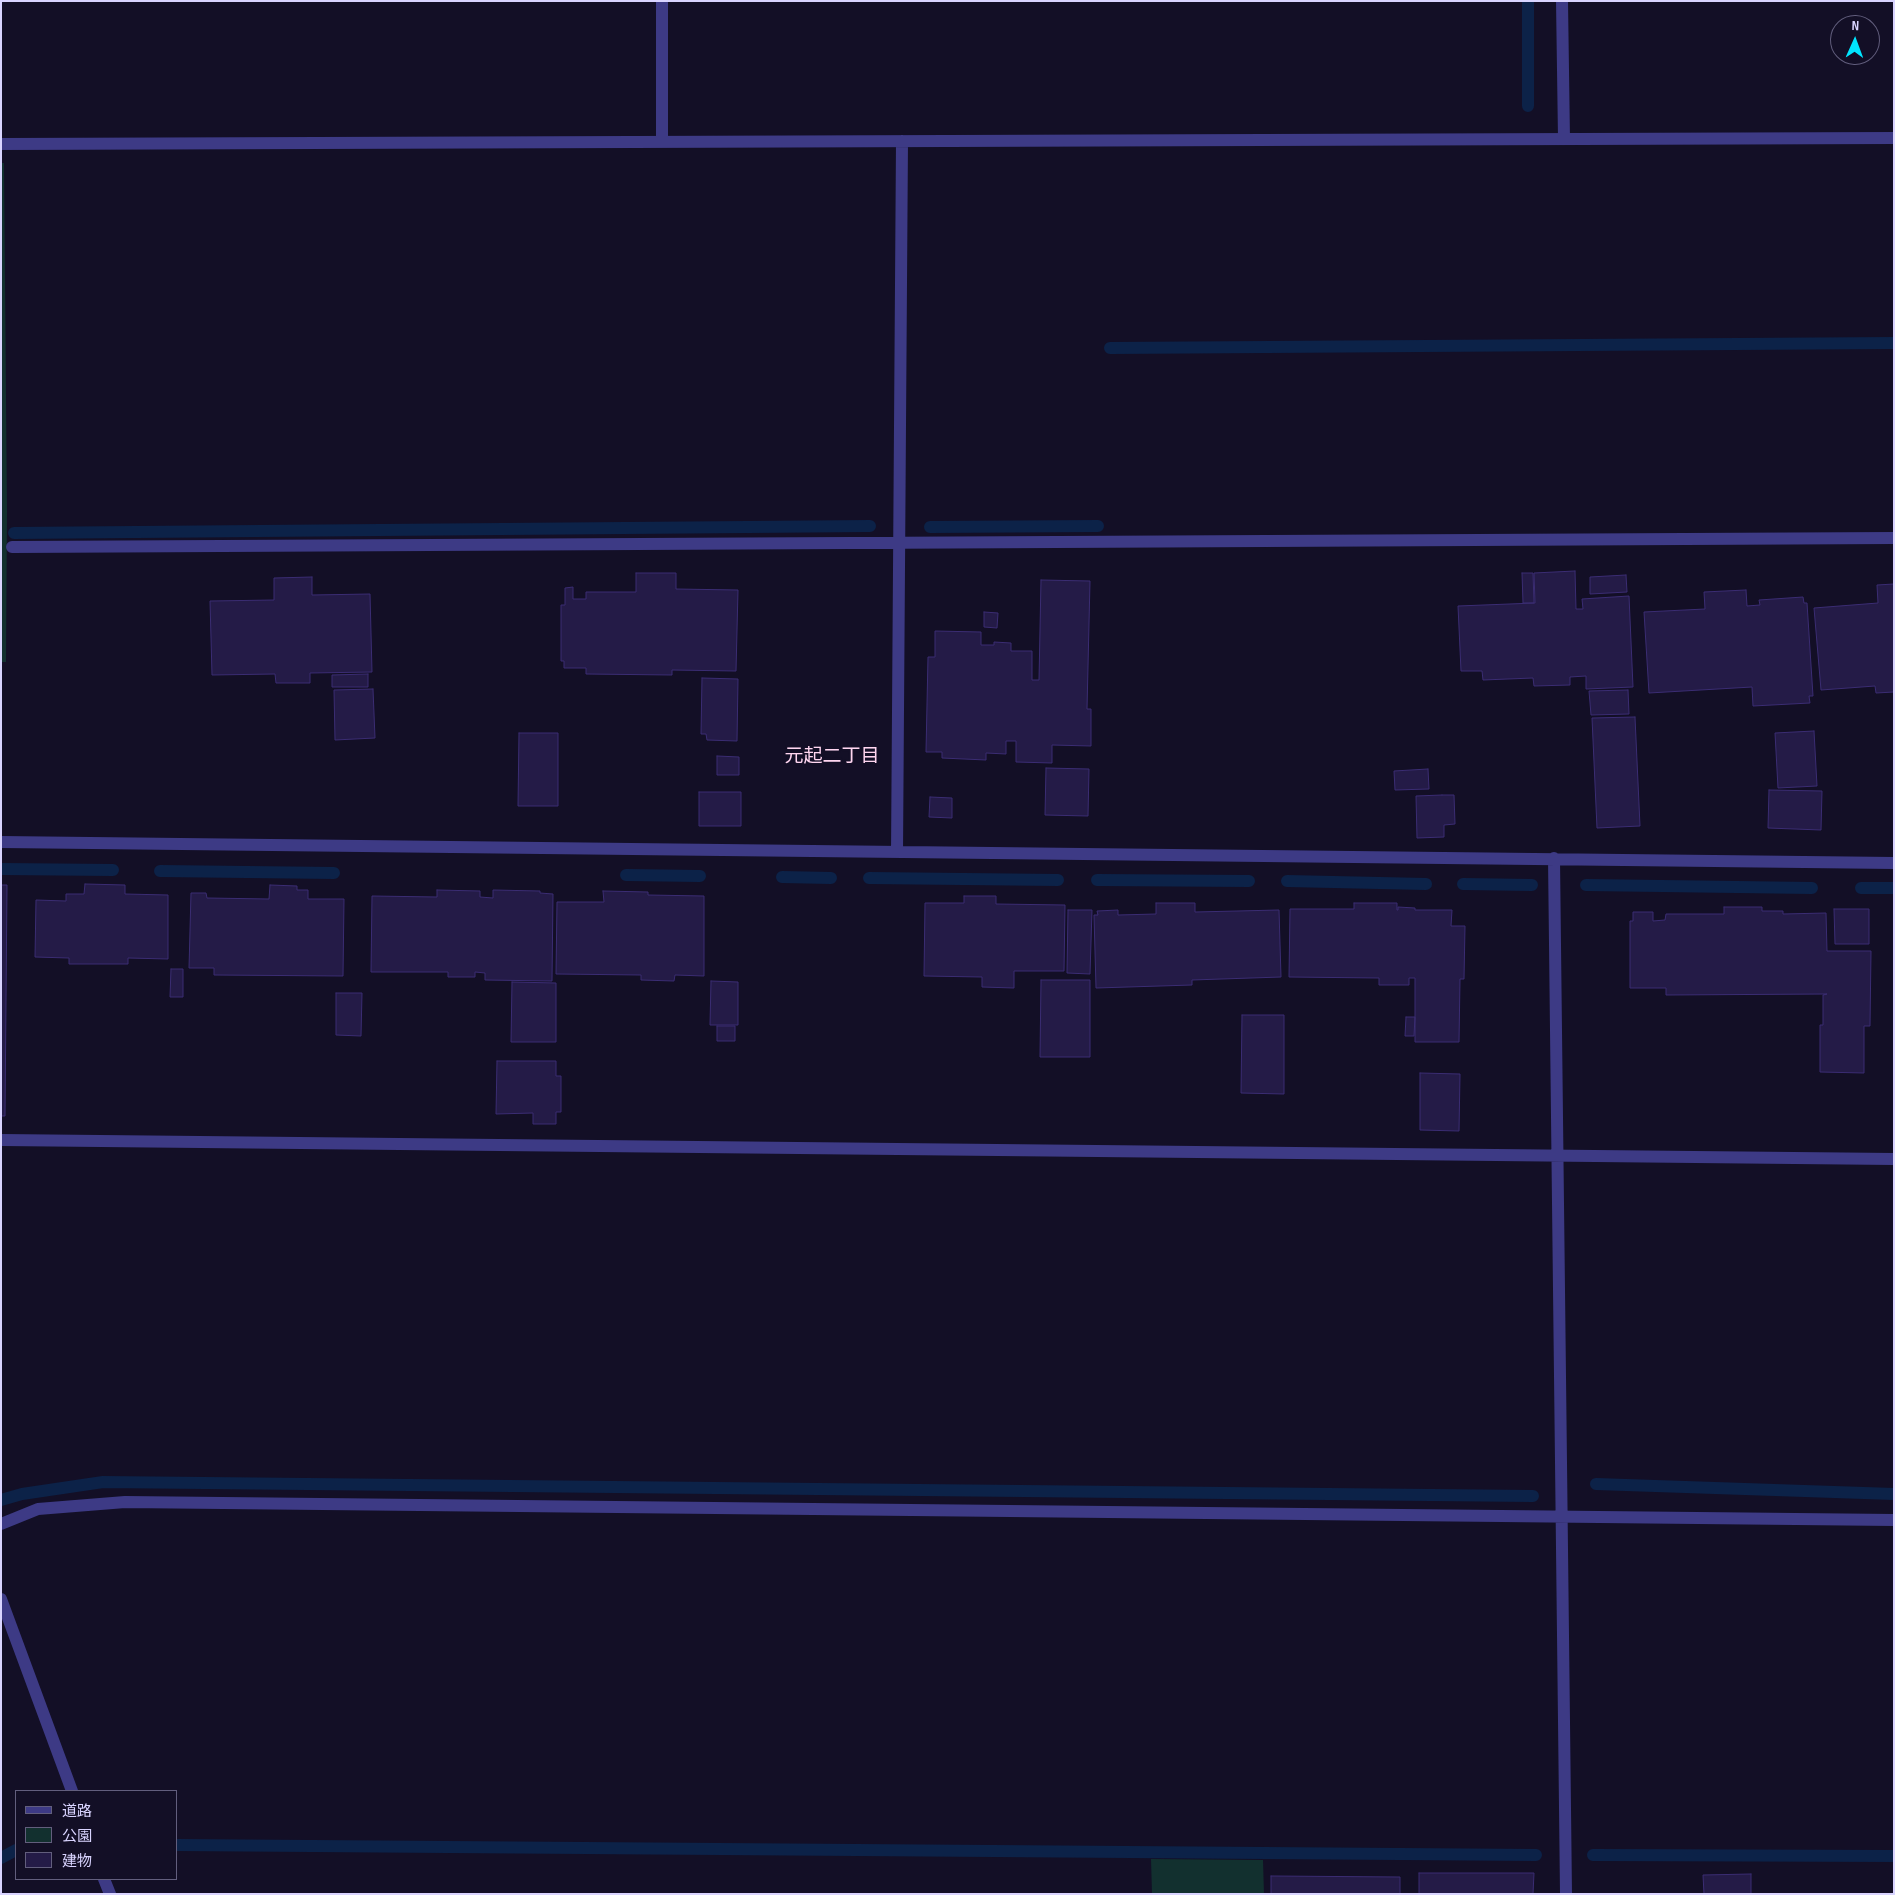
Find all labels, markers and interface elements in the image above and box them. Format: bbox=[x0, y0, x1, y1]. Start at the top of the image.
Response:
north arrow bbox=[1830, 15, 1880, 65]
text: N bbox=[1851, 17, 1860, 34]
district label: 元起二丁目 bbox=[785, 746, 879, 768]
legend bbox=[15, 1790, 178, 1880]
text: 道路 bbox=[62, 1802, 92, 1821]
text: 公園 bbox=[62, 1827, 92, 1846]
text: 建物 bbox=[62, 1852, 92, 1871]

